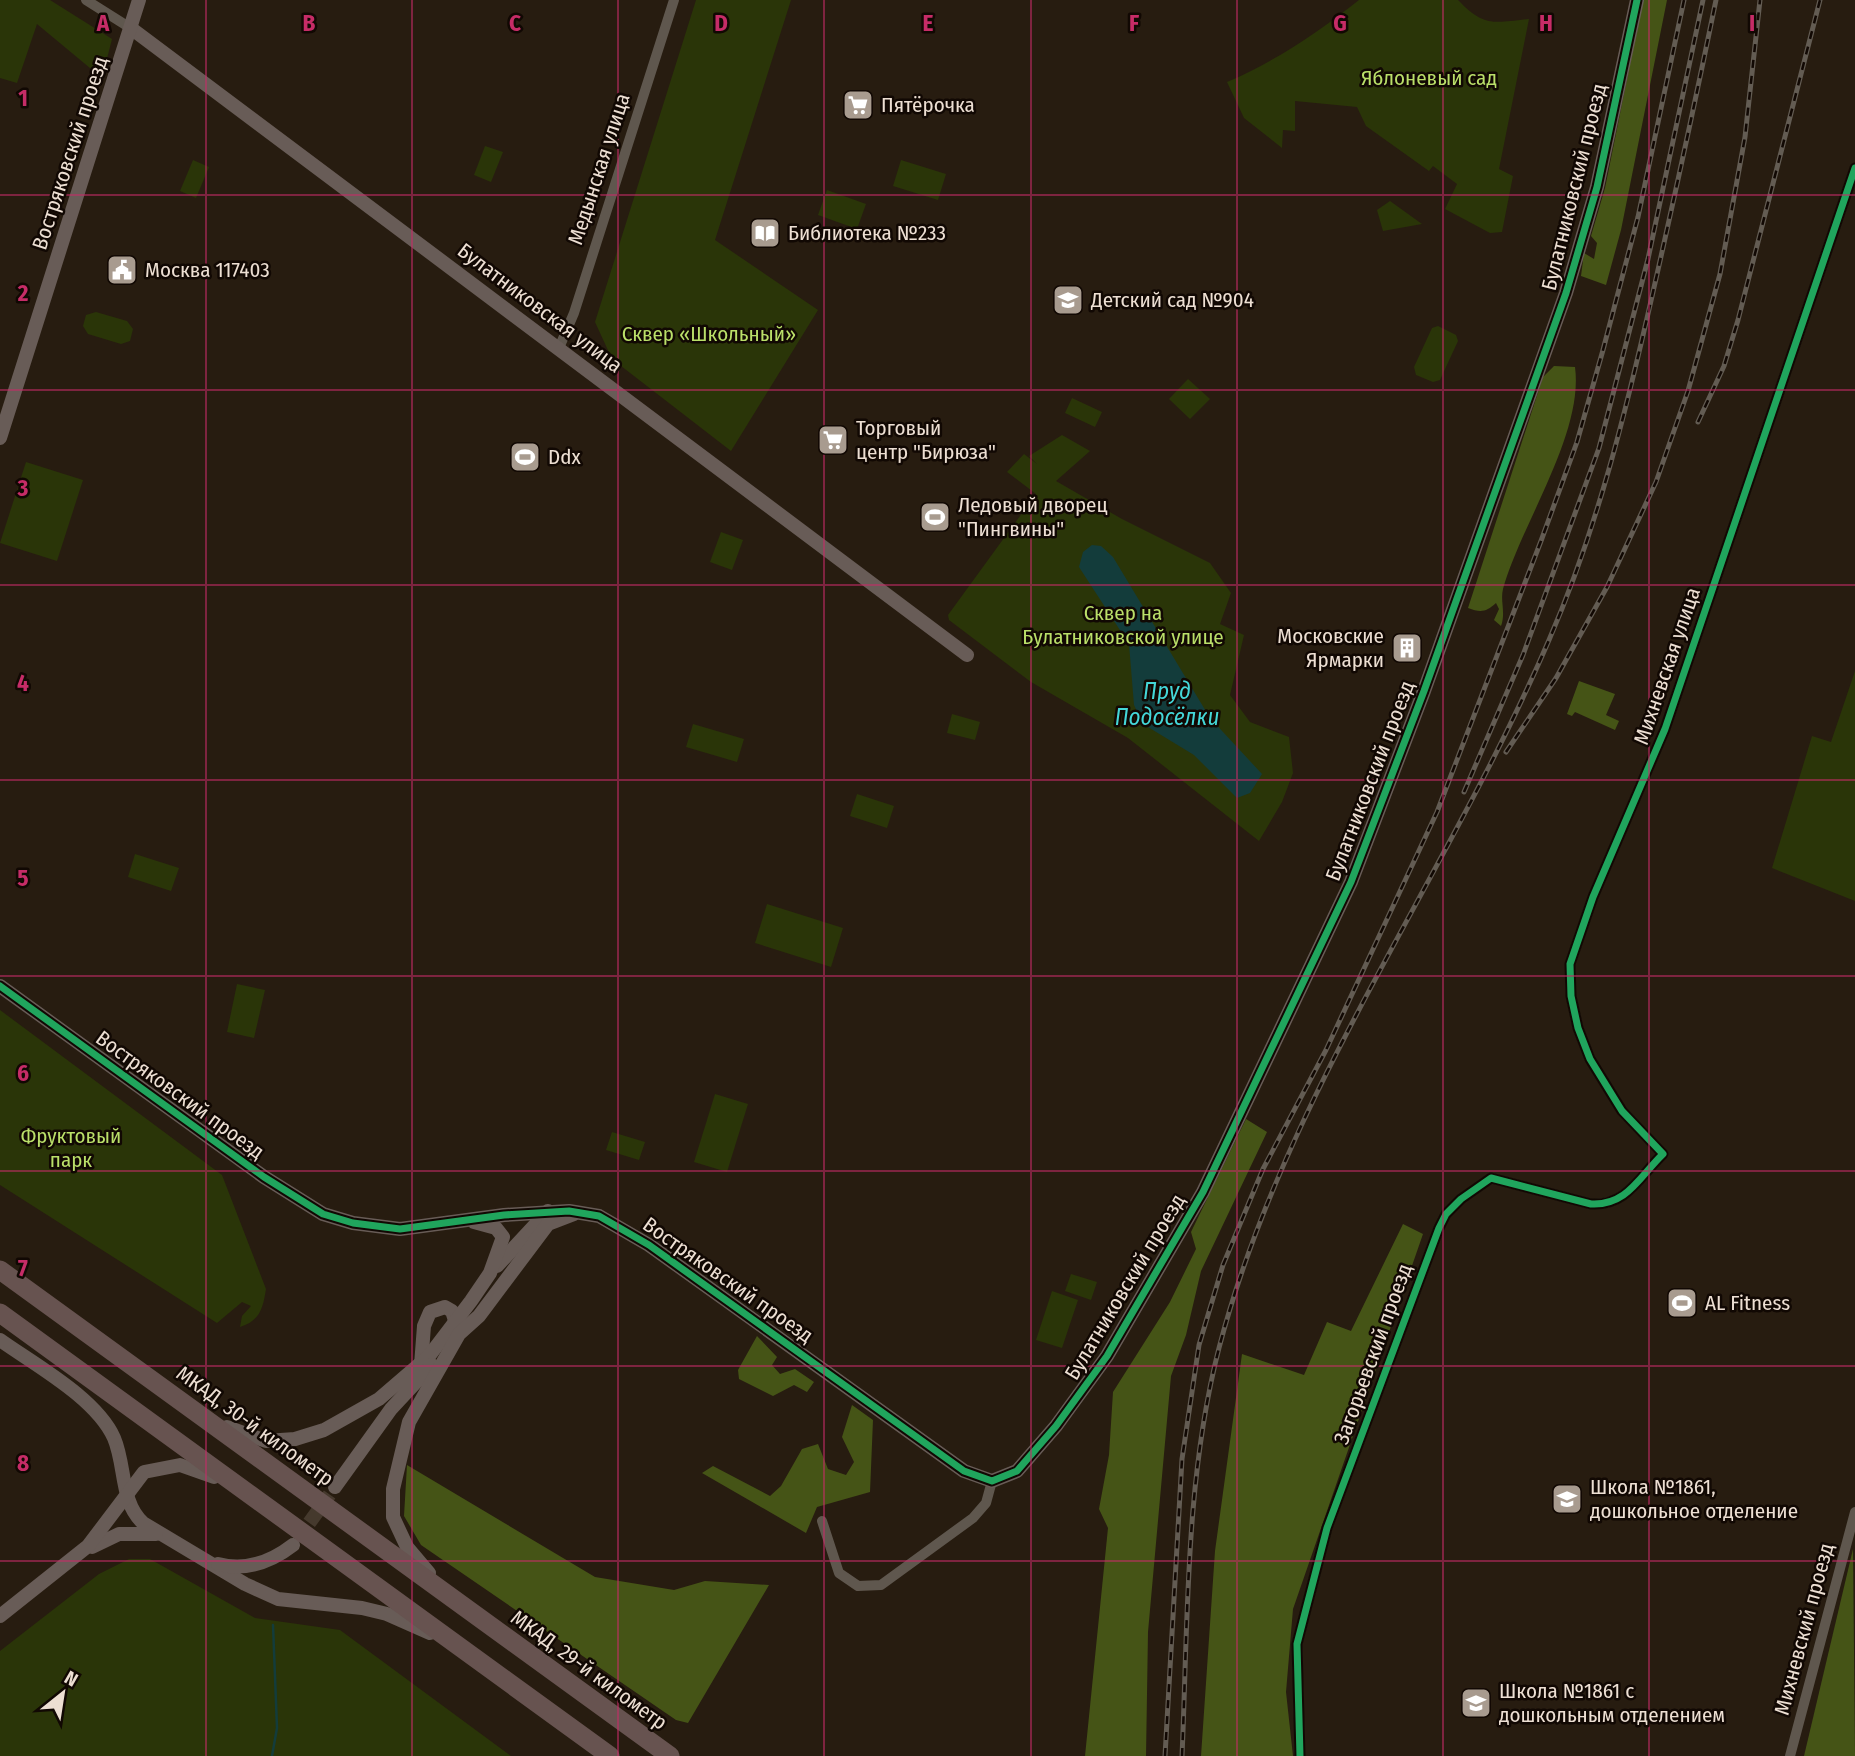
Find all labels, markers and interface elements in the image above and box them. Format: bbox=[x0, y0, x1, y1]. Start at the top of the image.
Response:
text: A bbox=[96, 9, 110, 37]
text: B bbox=[303, 9, 316, 37]
text: C bbox=[509, 9, 521, 37]
text: D bbox=[714, 9, 728, 37]
text: E bbox=[923, 9, 934, 37]
text: F bbox=[1129, 9, 1139, 37]
text: G bbox=[1333, 9, 1347, 37]
text: H bbox=[1539, 9, 1553, 37]
text: I bbox=[1749, 9, 1755, 37]
street label: Востряковский проезд bbox=[26, 53, 114, 253]
park label: Яблоневый сад bbox=[1361, 65, 1497, 91]
street label: Булатниковский проезд bbox=[1536, 81, 1612, 293]
text: 1 bbox=[18, 84, 28, 112]
supermarket icon: Пятёрочка bbox=[841, 88, 875, 122]
street label: Медынская улица bbox=[562, 90, 636, 248]
place label: Пятёрочка bbox=[881, 92, 975, 118]
library icon: Библиотека №233 bbox=[748, 216, 782, 250]
place label: Библиотека №233 bbox=[788, 220, 946, 246]
street label: Булатниковская улица bbox=[452, 238, 628, 378]
public building icon: Москва 117403 bbox=[105, 253, 139, 287]
place label: Москва 117403 bbox=[145, 257, 270, 283]
text: 2 bbox=[17, 279, 29, 307]
school or university icon: Детский сад №904 bbox=[1051, 283, 1085, 317]
place label: Детский сад №904 bbox=[1090, 287, 1254, 313]
park label: Сквер «Школьный» bbox=[622, 321, 796, 347]
place label: Торговый центр "Бирюза" bbox=[856, 415, 996, 465]
supermarket icon: Торговый центр "Бирюза" bbox=[816, 423, 850, 457]
sports icon: Ddx bbox=[508, 440, 542, 474]
place label: Ddx bbox=[548, 444, 581, 470]
text: 3 bbox=[17, 474, 29, 502]
place label: Ледовый дворец "Пингвины" bbox=[958, 492, 1108, 542]
sports icon: Ледовый дворец "Пингвины" bbox=[918, 500, 952, 534]
street label: Михневская улица bbox=[1628, 584, 1706, 748]
park label: Сквер на Булатниковской улице bbox=[1022, 600, 1224, 650]
place label: Московские Ярмарки bbox=[1277, 623, 1384, 673]
building icon: Московские Ярмарки bbox=[1390, 631, 1424, 665]
text: 4 bbox=[17, 669, 29, 697]
water label: Пруд Подосёлки bbox=[1115, 677, 1219, 731]
street label: Булатниковский проезд bbox=[1320, 677, 1420, 885]
text: 5 bbox=[17, 864, 29, 892]
street label: Востряковский проезд bbox=[91, 1025, 269, 1165]
text: 6 bbox=[17, 1059, 29, 1087]
park label: Фруктовый парк bbox=[21, 1123, 121, 1173]
street label: Булатниковский проезд bbox=[1059, 1189, 1191, 1385]
street label: Востряковский проезд bbox=[638, 1211, 818, 1349]
text: 7 bbox=[18, 1254, 28, 1282]
street label: Загорьевский проезд bbox=[1328, 1260, 1418, 1448]
sports icon: AL Fitness bbox=[1665, 1286, 1699, 1320]
place label: AL Fitness bbox=[1705, 1290, 1790, 1316]
street label: МКАД, 30-й километр bbox=[171, 1360, 339, 1492]
text: 8 bbox=[17, 1449, 29, 1477]
place label: Школа №1861, дошкольное отделение bbox=[1590, 1474, 1798, 1524]
school or university icon: Школа №1861, дошкольное отделение bbox=[1550, 1482, 1584, 1516]
street label: Михневский проезд bbox=[1769, 1540, 1839, 1718]
street label: МКАД, 29-й километр bbox=[506, 1605, 672, 1735]
north arrow bbox=[28, 1658, 98, 1728]
text: N bbox=[61, 1666, 82, 1692]
place label: Школа №1861 с дошкольным отделением bbox=[1499, 1678, 1725, 1728]
school or university icon: Школа №1861 с дошкольным отделением bbox=[1459, 1686, 1493, 1720]

